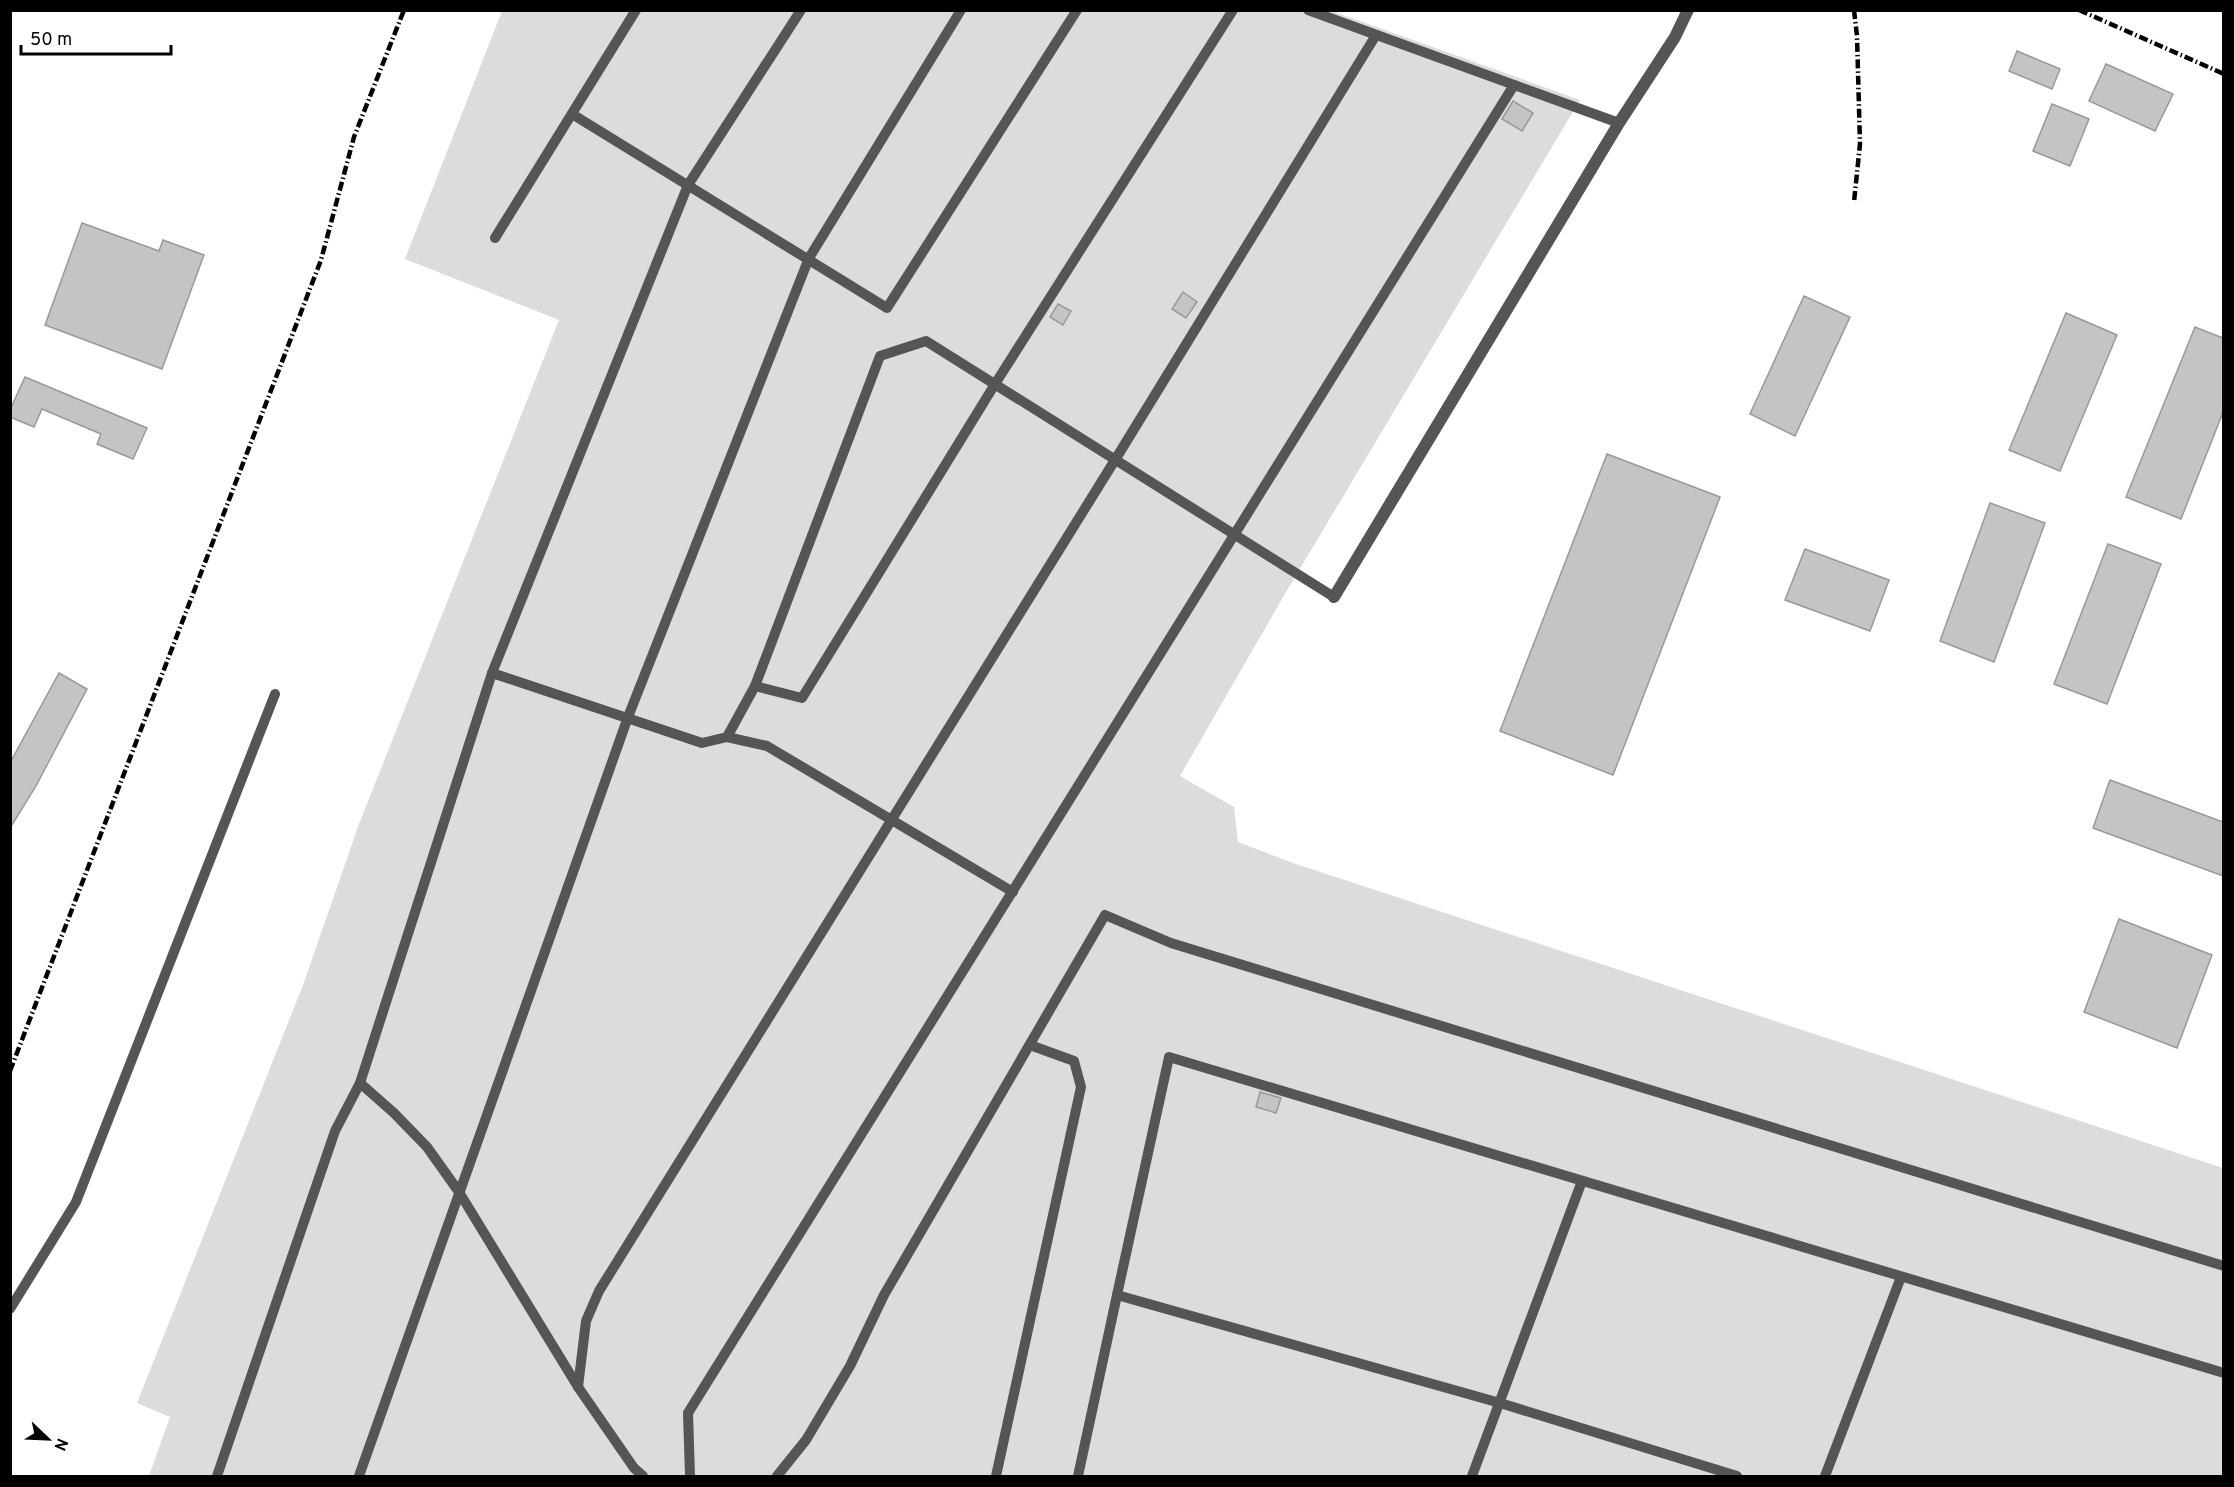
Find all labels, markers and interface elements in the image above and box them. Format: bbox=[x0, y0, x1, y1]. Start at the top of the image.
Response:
scale bar bbox=[21, 18, 171, 56]
text: 50 m bbox=[30, 29, 72, 52]
north arrow bbox=[18, 1409, 78, 1469]
text: N bbox=[49, 1435, 71, 1453]

